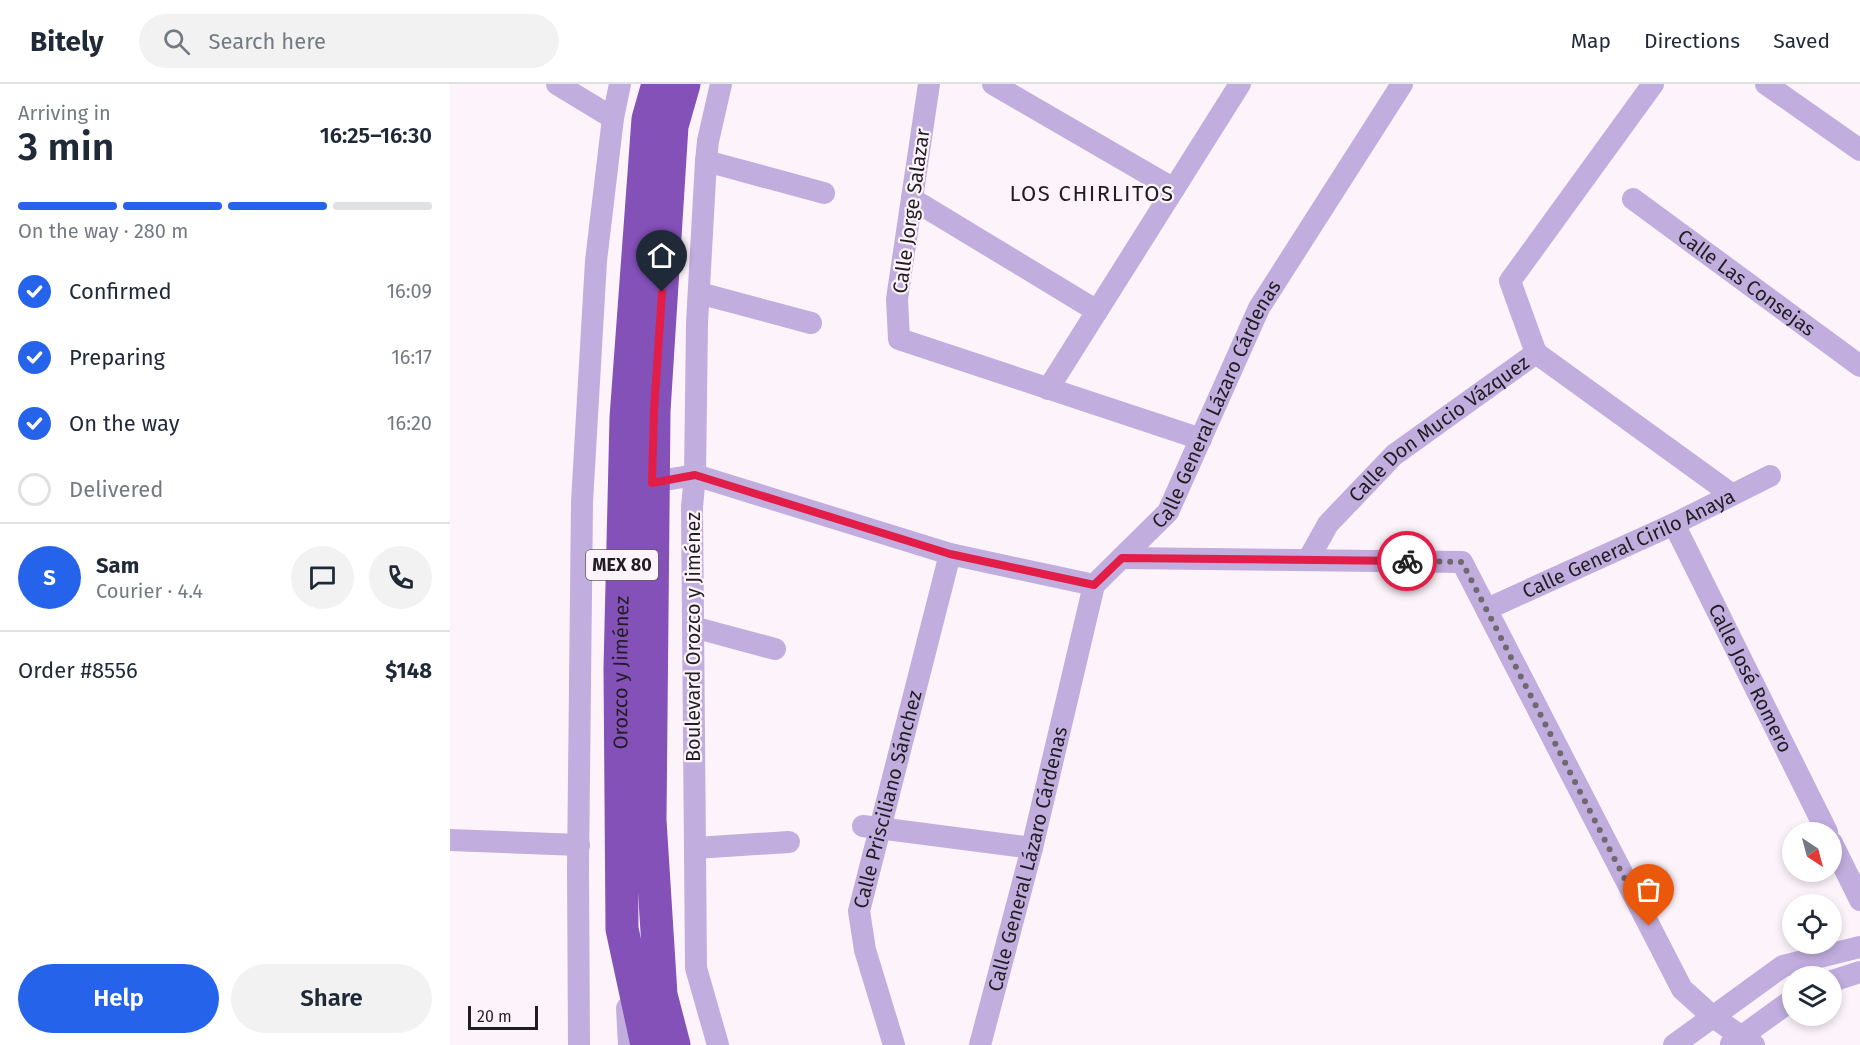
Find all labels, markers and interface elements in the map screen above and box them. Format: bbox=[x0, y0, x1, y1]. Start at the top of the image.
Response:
search box bbox=[139, 14, 559, 68]
text: Bitely bbox=[30, 25, 103, 58]
icon: search bbox=[160, 25, 193, 58]
text: Search here bbox=[208, 28, 326, 55]
text: Map bbox=[1571, 28, 1611, 54]
text: Directions bbox=[1644, 28, 1740, 54]
text: Saved bbox=[1773, 28, 1830, 54]
text: Arriving in bbox=[18, 101, 111, 125]
text: 16:25–16:30 bbox=[320, 122, 432, 149]
text: 3 min bbox=[18, 124, 114, 170]
street label: Calle Jorge Salazar bbox=[888, 127, 934, 295]
district label: LOS CHIRLITOS bbox=[1010, 180, 1174, 207]
text: On the way · 280 m bbox=[18, 219, 188, 243]
street label: Calle Las Consejas bbox=[1673, 224, 1820, 341]
pin bbox=[636, 230, 687, 292]
icon: home bbox=[645, 239, 678, 272]
icon: check bbox=[18, 275, 51, 308]
street label: Calle General Lázaro Cárdenas bbox=[1147, 275, 1286, 533]
text: Confirmed bbox=[69, 278, 172, 305]
text: 16:09 bbox=[386, 279, 432, 303]
icon: check bbox=[18, 341, 51, 374]
text: Preparing bbox=[69, 344, 165, 371]
text: 16:17 bbox=[391, 345, 432, 369]
street label: Calle Don Mucio Vázquez bbox=[1344, 350, 1534, 507]
icon: check bbox=[18, 407, 51, 440]
text: On the way bbox=[69, 410, 180, 437]
text: 16:20 bbox=[387, 411, 432, 435]
text: Delivered bbox=[69, 476, 164, 503]
street label: Calle General Cirilo Anaya bbox=[1519, 484, 1739, 603]
street label: Boulevard Orozco y Jiménez bbox=[681, 512, 705, 762]
courier bbox=[1377, 531, 1437, 591]
icon: bike bbox=[1391, 545, 1424, 578]
button: chat bbox=[291, 546, 354, 609]
button: phone bbox=[369, 546, 432, 609]
road number: MEX 80 bbox=[586, 550, 658, 580]
text: Sam bbox=[96, 552, 139, 579]
text: S bbox=[43, 564, 56, 591]
text: Courier · 4.4 bbox=[96, 579, 203, 603]
street label: Orozco y Jiménez bbox=[608, 595, 634, 750]
street label: Calle José Romero bbox=[1703, 600, 1798, 756]
text: Order #8556 bbox=[18, 657, 138, 684]
text: $148 bbox=[385, 657, 432, 684]
street label: Calle Prisciliano Sánchez bbox=[848, 688, 927, 911]
street label: Calle General Lázaro Cárdenas bbox=[983, 724, 1072, 994]
north arrow bbox=[1782, 822, 1842, 882]
map controls bbox=[1782, 822, 1842, 1026]
pin bbox=[1623, 864, 1674, 926]
icon: bag bbox=[1632, 873, 1665, 906]
button: locate bbox=[1782, 894, 1842, 954]
button: Help bbox=[18, 964, 219, 1033]
button: Share bbox=[231, 964, 432, 1033]
button: layers bbox=[1782, 966, 1842, 1026]
scale bar bbox=[468, 1003, 538, 1030]
text: 20 m bbox=[477, 1007, 512, 1026]

